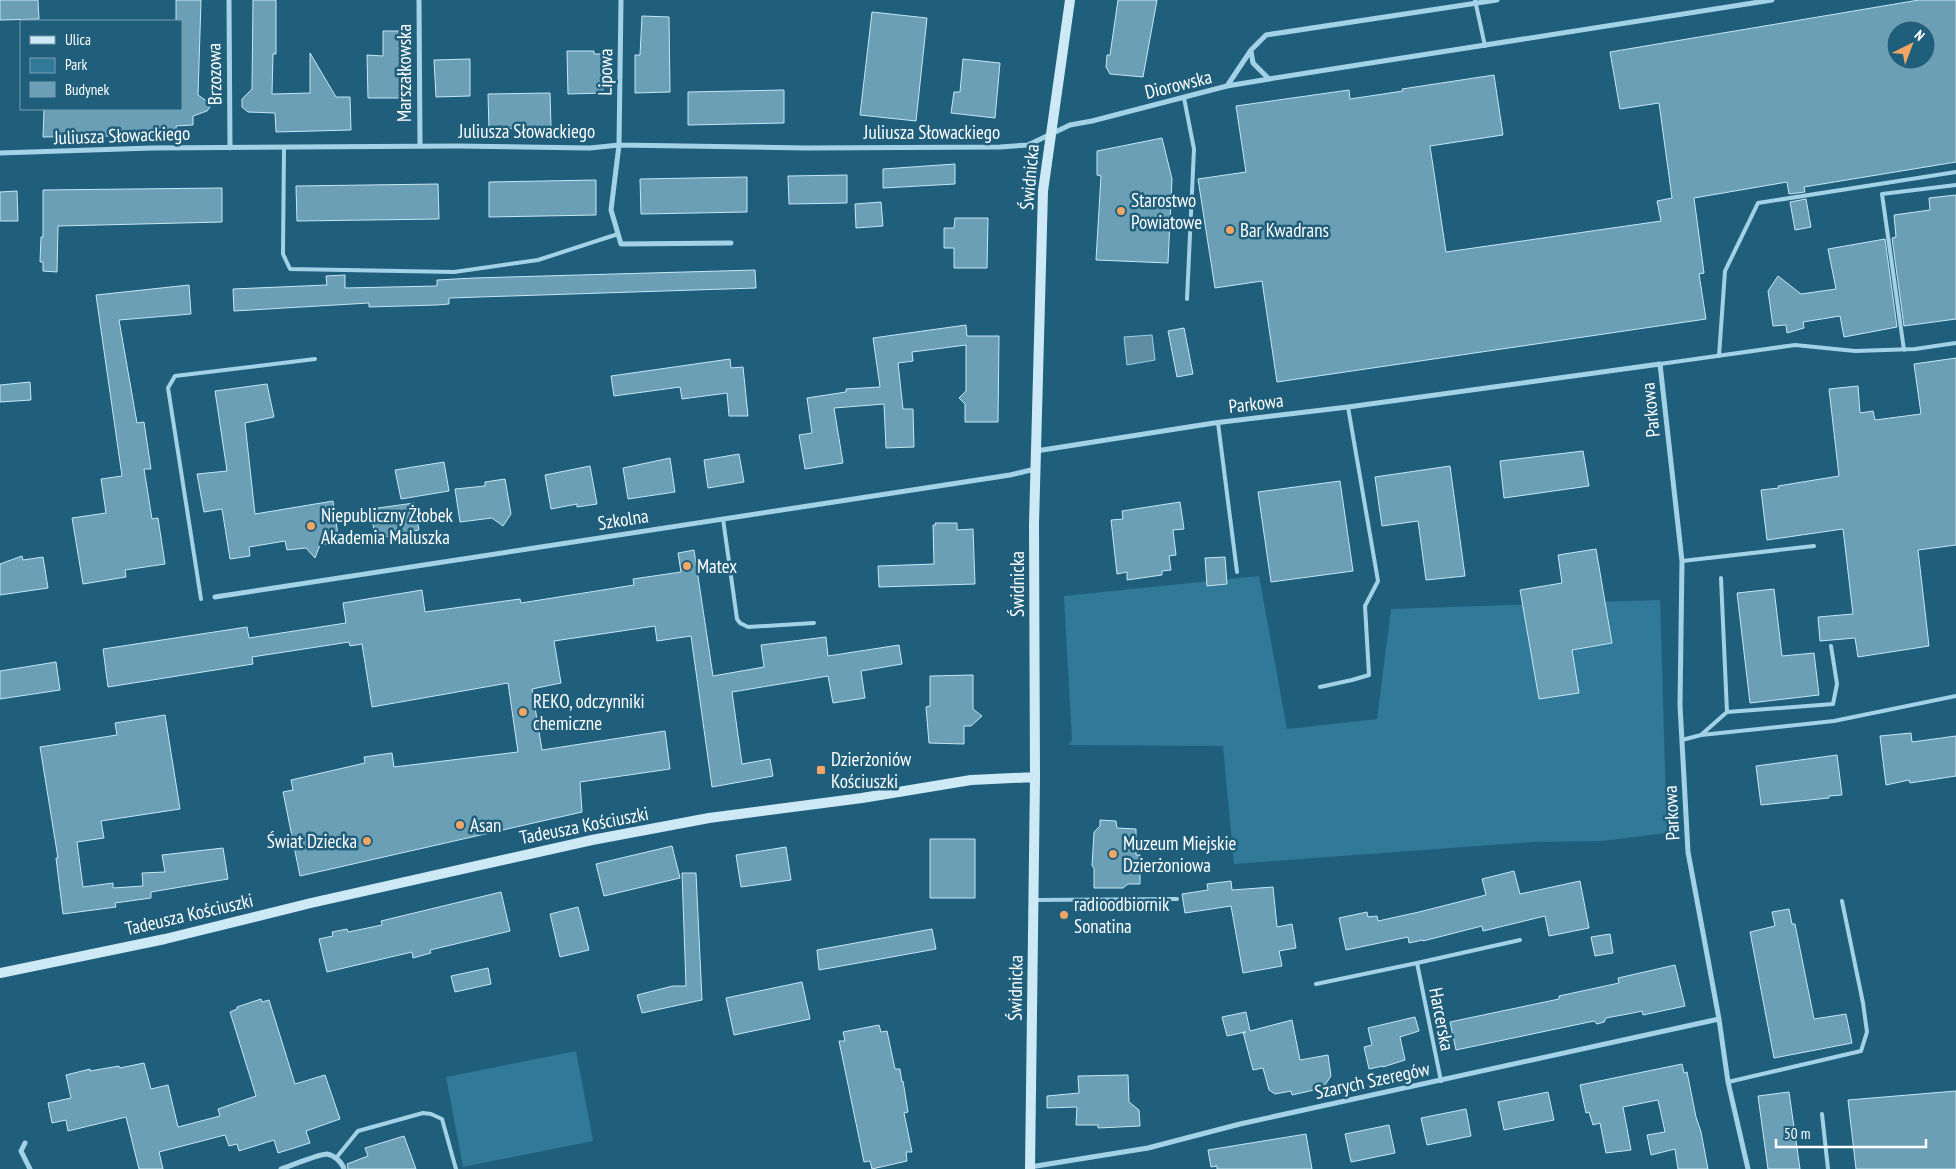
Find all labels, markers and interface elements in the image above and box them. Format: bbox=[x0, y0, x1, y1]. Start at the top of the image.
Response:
legend bbox=[20, 20, 182, 110]
north arrow bbox=[1886, 20, 1936, 70]
street label: Marszałkowska bbox=[392, 24, 416, 122]
text: N bbox=[1911, 26, 1929, 45]
text: Ulica bbox=[65, 30, 91, 49]
street label: Brzozowa bbox=[201, 43, 227, 105]
street label: Lipowa bbox=[593, 48, 617, 96]
text: Park bbox=[65, 55, 87, 74]
street label: Diorowska bbox=[1142, 64, 1214, 104]
text: Budynek bbox=[65, 80, 109, 99]
street label: Juliusza Słowackiego bbox=[458, 119, 595, 143]
street label: Juliusza Słowackiego bbox=[863, 120, 1000, 144]
street label: Juliusza Słowackiego bbox=[52, 121, 191, 149]
street label: Świdnicka bbox=[1014, 143, 1044, 211]
place label: Starostwo Powiatowe bbox=[1131, 188, 1202, 234]
marker: Starostwo Powiatowe bbox=[1115, 205, 1127, 217]
place label: Bar Kwadrans bbox=[1240, 218, 1329, 242]
marker: Bar Kwadrans bbox=[1224, 224, 1236, 236]
street label: Parkowa bbox=[1635, 381, 1665, 439]
street label: Parkowa bbox=[1227, 388, 1285, 418]
place label: Niepubliczny Żłobek Akademia Maluszka bbox=[321, 503, 454, 549]
street label: Szkolna bbox=[596, 503, 650, 535]
marker: Niepubliczny Żłobek Akademia Maluszka bbox=[305, 520, 317, 532]
street label: Świdnicka bbox=[1005, 551, 1029, 617]
place label: Matex bbox=[697, 554, 737, 578]
marker: Matex bbox=[681, 560, 693, 572]
place label: REKO, odczynniki chemiczne bbox=[533, 689, 645, 735]
marker: REKO, odczynniki chemiczne bbox=[517, 706, 529, 718]
place label: Dzierżoniów Kościuszki bbox=[831, 747, 912, 793]
marker: Dzierżoniów Kościuszki bbox=[815, 764, 827, 776]
street label: Parkowa bbox=[1658, 785, 1684, 841]
street label: Tadeusza Kościuszki bbox=[517, 801, 651, 849]
place label: Asan bbox=[470, 813, 501, 837]
marker: Asan bbox=[454, 819, 466, 831]
place label: Świat Dziecka bbox=[267, 829, 357, 853]
place label: Muzeum Miejskie Dzierżoniowa bbox=[1123, 831, 1237, 877]
marker: Świat Dziecka bbox=[361, 835, 373, 847]
marker: Muzeum Miejskie Dzierżoniowa bbox=[1107, 848, 1119, 860]
street label: Tadeusza Kościuszki bbox=[123, 888, 255, 940]
place label: radioodbiornik Sonatina bbox=[1074, 892, 1170, 938]
marker: radioodbiornik Sonatina bbox=[1058, 909, 1070, 921]
street label: Świdnicka bbox=[1002, 955, 1028, 1021]
street label: Harcerska bbox=[1424, 985, 1460, 1053]
street label: Szarych Szeregów bbox=[1312, 1056, 1432, 1104]
scale bar bbox=[1776, 1116, 1926, 1148]
text: 50 m bbox=[1784, 1124, 1810, 1143]

